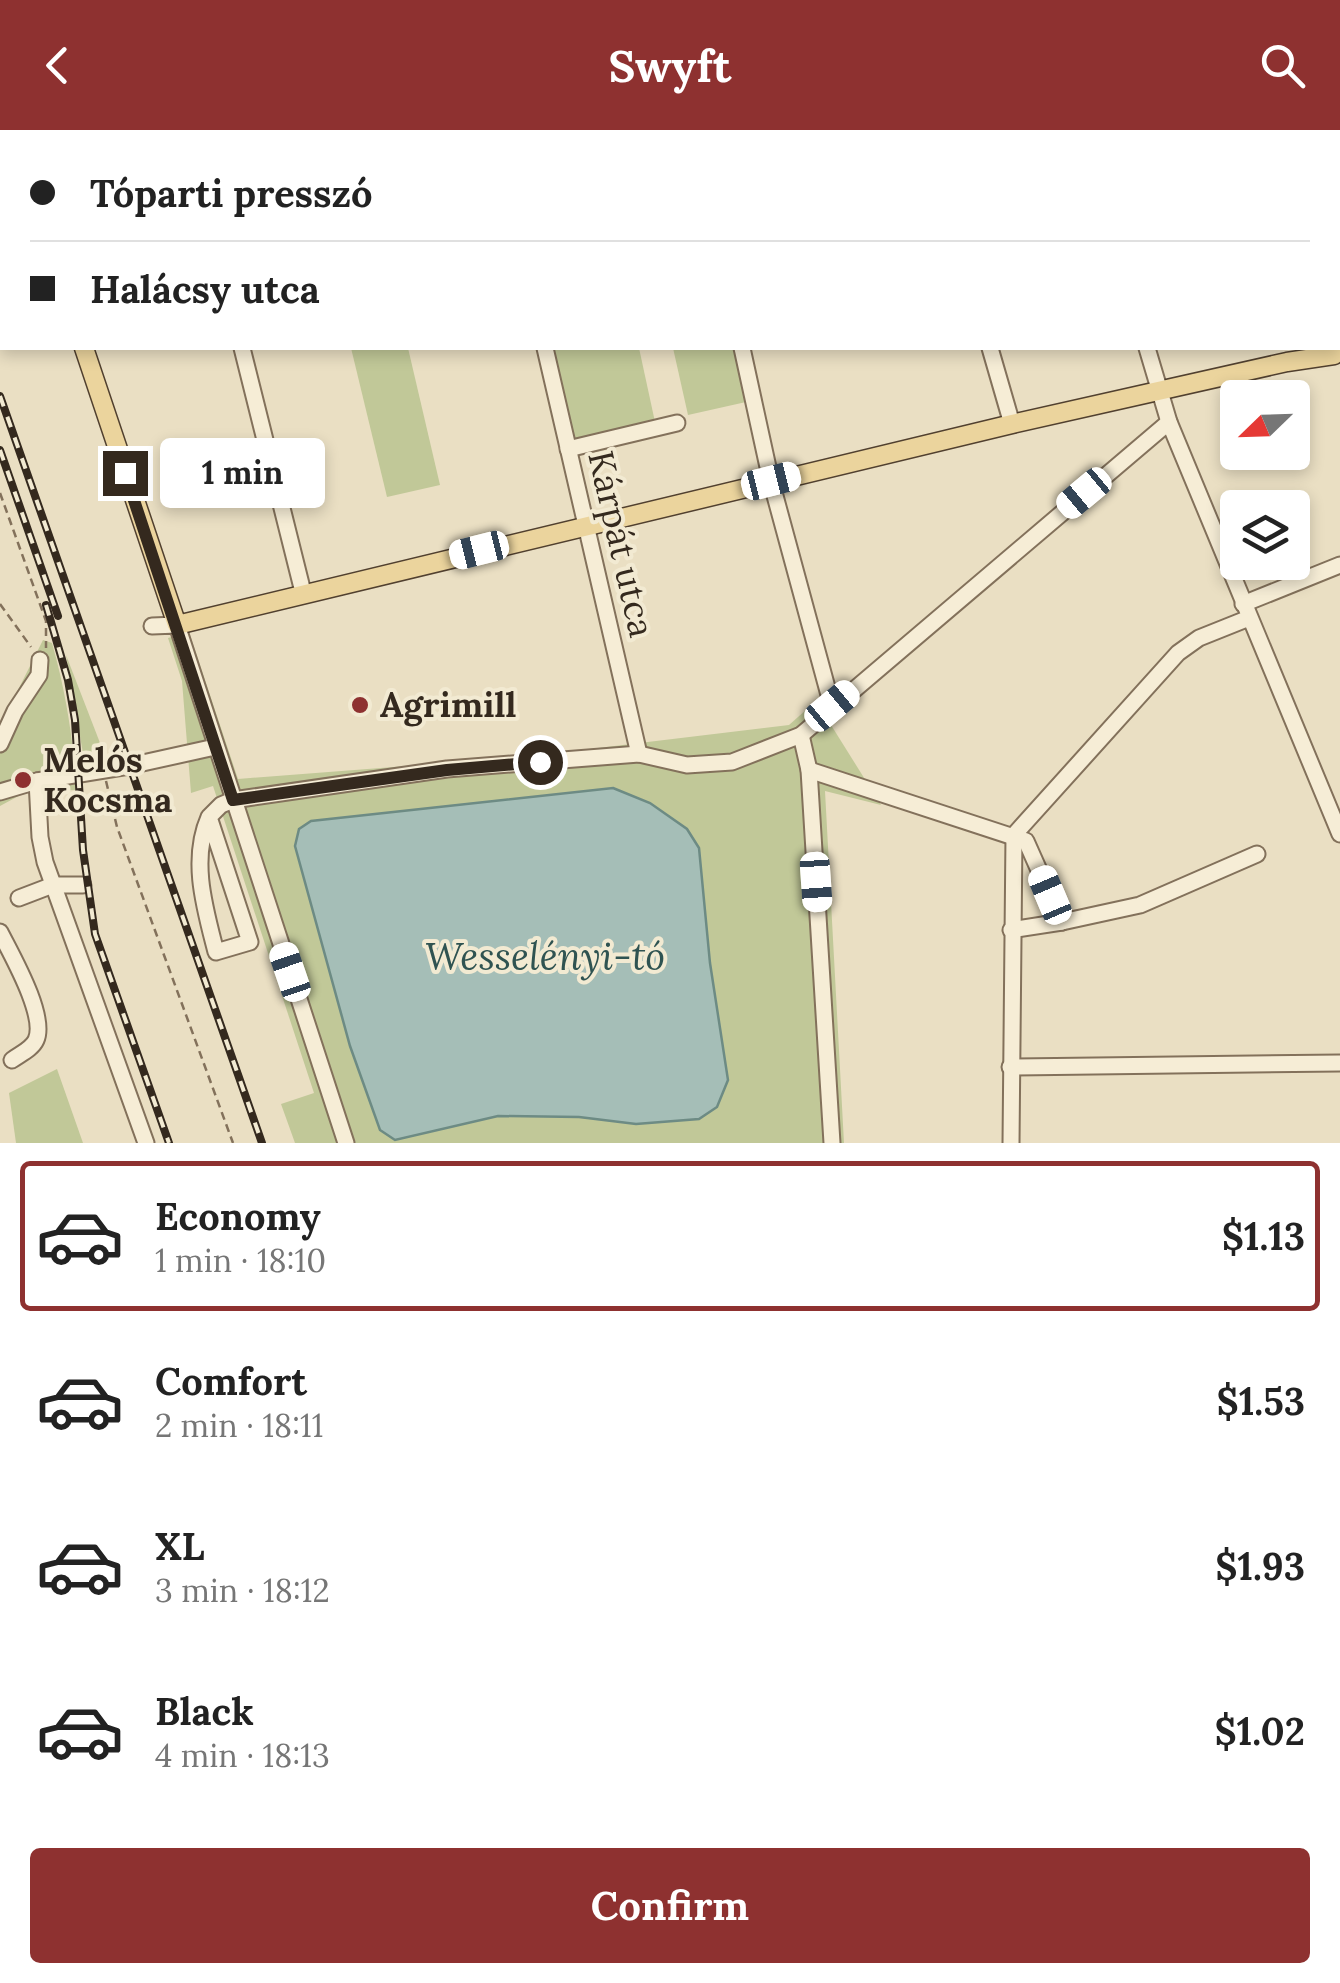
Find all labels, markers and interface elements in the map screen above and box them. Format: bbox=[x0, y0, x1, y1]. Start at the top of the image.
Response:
text: Swyft bbox=[609, 37, 731, 94]
icon: back bbox=[30, 38, 85, 93]
icon: search bbox=[1255, 38, 1310, 93]
text: Tóparti presszó bbox=[90, 169, 373, 217]
text: Halácsy utca bbox=[90, 265, 320, 313]
north arrow bbox=[1220, 380, 1310, 470]
map controls bbox=[1220, 380, 1310, 580]
callout: 1 min bbox=[160, 438, 325, 508]
street label: Kárpát utca bbox=[578, 446, 665, 641]
route end bbox=[103, 451, 148, 496]
text: 1 min bbox=[202, 452, 283, 493]
car bbox=[738, 459, 804, 503]
car bbox=[1051, 462, 1117, 524]
button: layers bbox=[1220, 490, 1310, 580]
car bbox=[446, 528, 512, 572]
car bbox=[799, 675, 865, 737]
place label: Agrimill bbox=[380, 682, 516, 727]
marker: Agrimill bbox=[349, 694, 371, 716]
place label: Melós Kocsma bbox=[43, 737, 172, 822]
route start bbox=[518, 740, 563, 785]
marker: Melós Kocsma bbox=[12, 769, 34, 791]
car bbox=[799, 851, 833, 913]
car bbox=[1024, 862, 1076, 928]
water label: Wesselényi-tó bbox=[425, 932, 665, 981]
car bbox=[266, 939, 314, 1005]
icon: car bbox=[35, 1191, 125, 1281]
text: Economy bbox=[155, 1192, 321, 1240]
text: $1.13 bbox=[1222, 1212, 1305, 1260]
text: 1 min · 18:10 bbox=[155, 1240, 326, 1281]
icon: car bbox=[35, 1356, 125, 1446]
text: Comfort bbox=[155, 1357, 307, 1405]
text: $1.53 bbox=[1217, 1377, 1305, 1425]
text: 2 min · 18:11 bbox=[155, 1405, 323, 1446]
icon: car bbox=[35, 1521, 125, 1611]
text: XL bbox=[155, 1522, 205, 1570]
text: $1.93 bbox=[1215, 1542, 1305, 1590]
text: 3 min · 18:12 bbox=[155, 1570, 330, 1611]
icon: car bbox=[35, 1686, 125, 1776]
text: Black bbox=[155, 1687, 254, 1735]
text: $1.02 bbox=[1215, 1707, 1305, 1755]
text: 4 min · 18:13 bbox=[155, 1735, 330, 1776]
button: Confirm bbox=[30, 1848, 1310, 1963]

